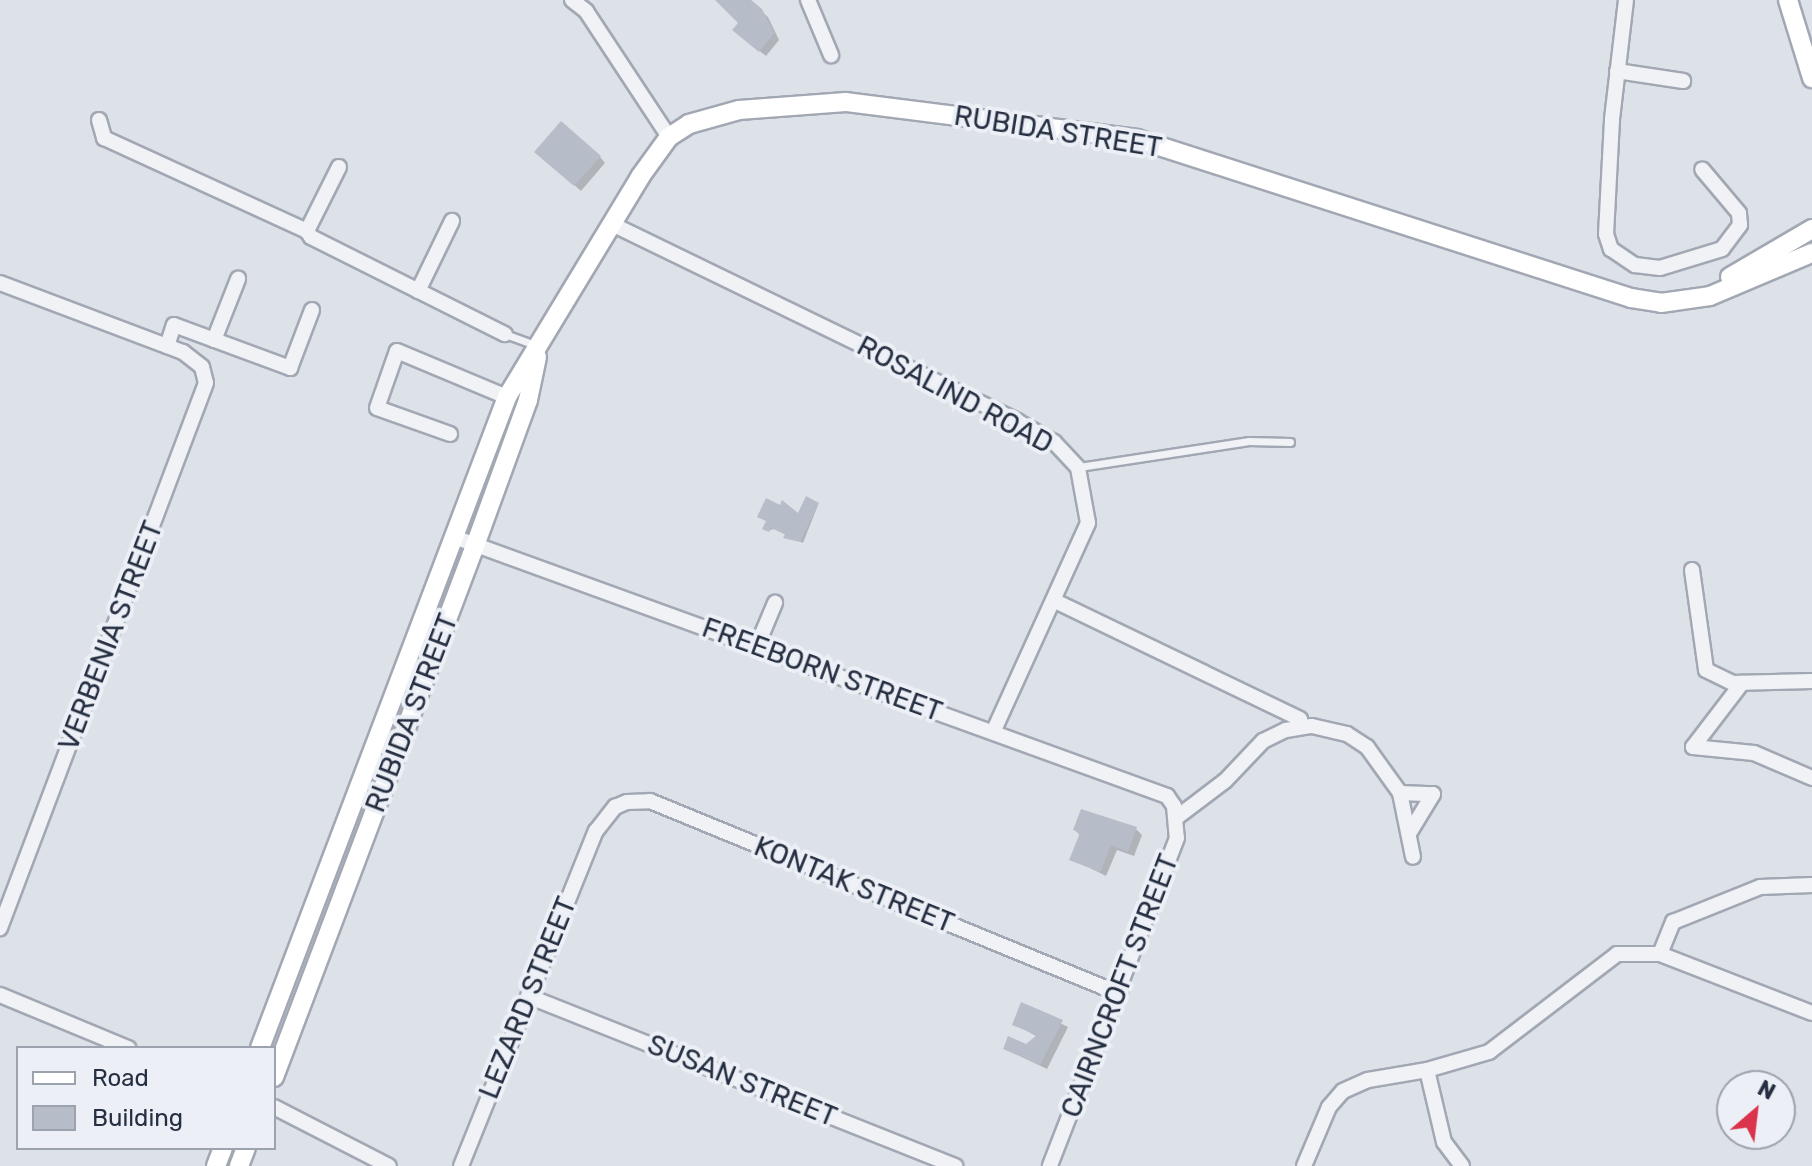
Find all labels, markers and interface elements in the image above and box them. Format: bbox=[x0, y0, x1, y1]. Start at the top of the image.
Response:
street label: RUBIDA STREET bbox=[951, 99, 1165, 165]
street label: ROSALIND ROAD bbox=[851, 329, 1059, 461]
street label: VERBENIA STREET bbox=[52, 516, 170, 756]
street label: RUBIDA STREET bbox=[359, 609, 465, 817]
street label: FREEBORN STREET bbox=[697, 611, 947, 729]
street label: KONTAK STREET bbox=[749, 830, 959, 940]
street label: CAIRNCROFT STREET bbox=[1054, 849, 1186, 1123]
street label: LEZARD STREET bbox=[472, 892, 584, 1104]
street label: SUSAN STREET bbox=[642, 1028, 842, 1134]
legend bbox=[16, 1046, 276, 1150]
text: Road bbox=[92, 1064, 149, 1092]
north arrow bbox=[1716, 1070, 1796, 1150]
text: N bbox=[1753, 1074, 1780, 1106]
text: Building bbox=[92, 1104, 183, 1132]

